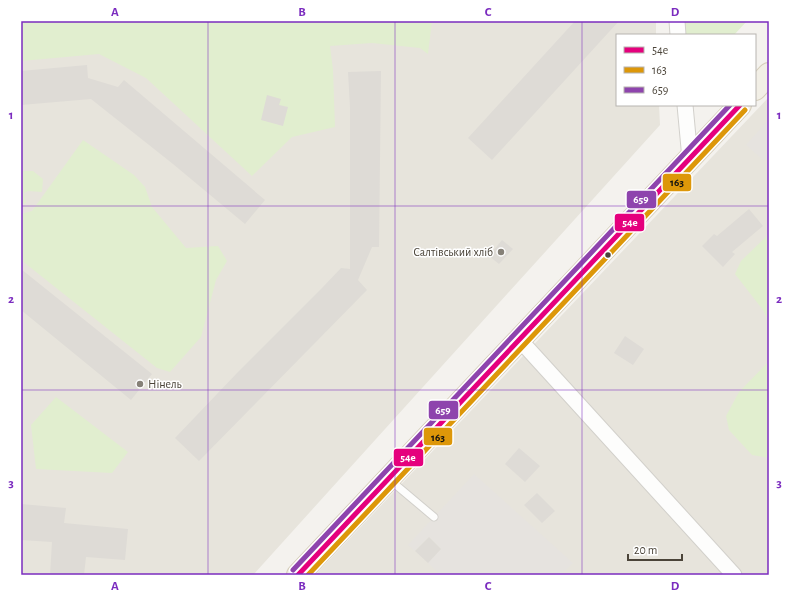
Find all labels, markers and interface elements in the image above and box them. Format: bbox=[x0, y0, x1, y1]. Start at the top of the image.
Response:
text: A bbox=[111, 6, 119, 19]
text: B bbox=[298, 6, 306, 19]
text: C bbox=[485, 6, 492, 19]
text: D bbox=[671, 6, 680, 19]
legend bbox=[616, 34, 756, 106]
text: 54е bbox=[652, 44, 668, 56]
text: 163 bbox=[652, 64, 667, 76]
text: 659 bbox=[652, 84, 669, 96]
text: 1 bbox=[9, 109, 13, 122]
text: 1 bbox=[777, 109, 781, 122]
line badge: 163 bbox=[662, 173, 692, 192]
text: 163 bbox=[670, 177, 684, 188]
line badge: 659 bbox=[626, 190, 657, 209]
text: 659 bbox=[633, 194, 649, 205]
line badge: 54е bbox=[614, 213, 645, 232]
text: 54е bbox=[622, 217, 638, 228]
place label: Салтівський хліб bbox=[413, 246, 493, 258]
marker: Салтівський хліб bbox=[496, 247, 506, 257]
unlabelled marker bbox=[603, 250, 613, 260]
text: 2 bbox=[8, 293, 14, 306]
text: 2 bbox=[776, 293, 782, 306]
place label: Нінель bbox=[148, 378, 182, 390]
marker: Нінель bbox=[135, 379, 145, 389]
line badge: 659 bbox=[428, 400, 459, 420]
text: 659 bbox=[435, 405, 451, 416]
line badge: 163 bbox=[423, 427, 453, 446]
text: 163 bbox=[431, 432, 445, 443]
line badge: 54е bbox=[393, 448, 424, 467]
text: 54е bbox=[400, 452, 416, 463]
text: 3 bbox=[8, 477, 14, 490]
text: 3 bbox=[776, 477, 782, 490]
scale bar bbox=[628, 536, 682, 562]
text: 20 m bbox=[634, 544, 657, 556]
text: A bbox=[111, 580, 119, 593]
text: B bbox=[298, 580, 306, 593]
text: C bbox=[485, 580, 492, 593]
text: D bbox=[671, 580, 680, 593]

